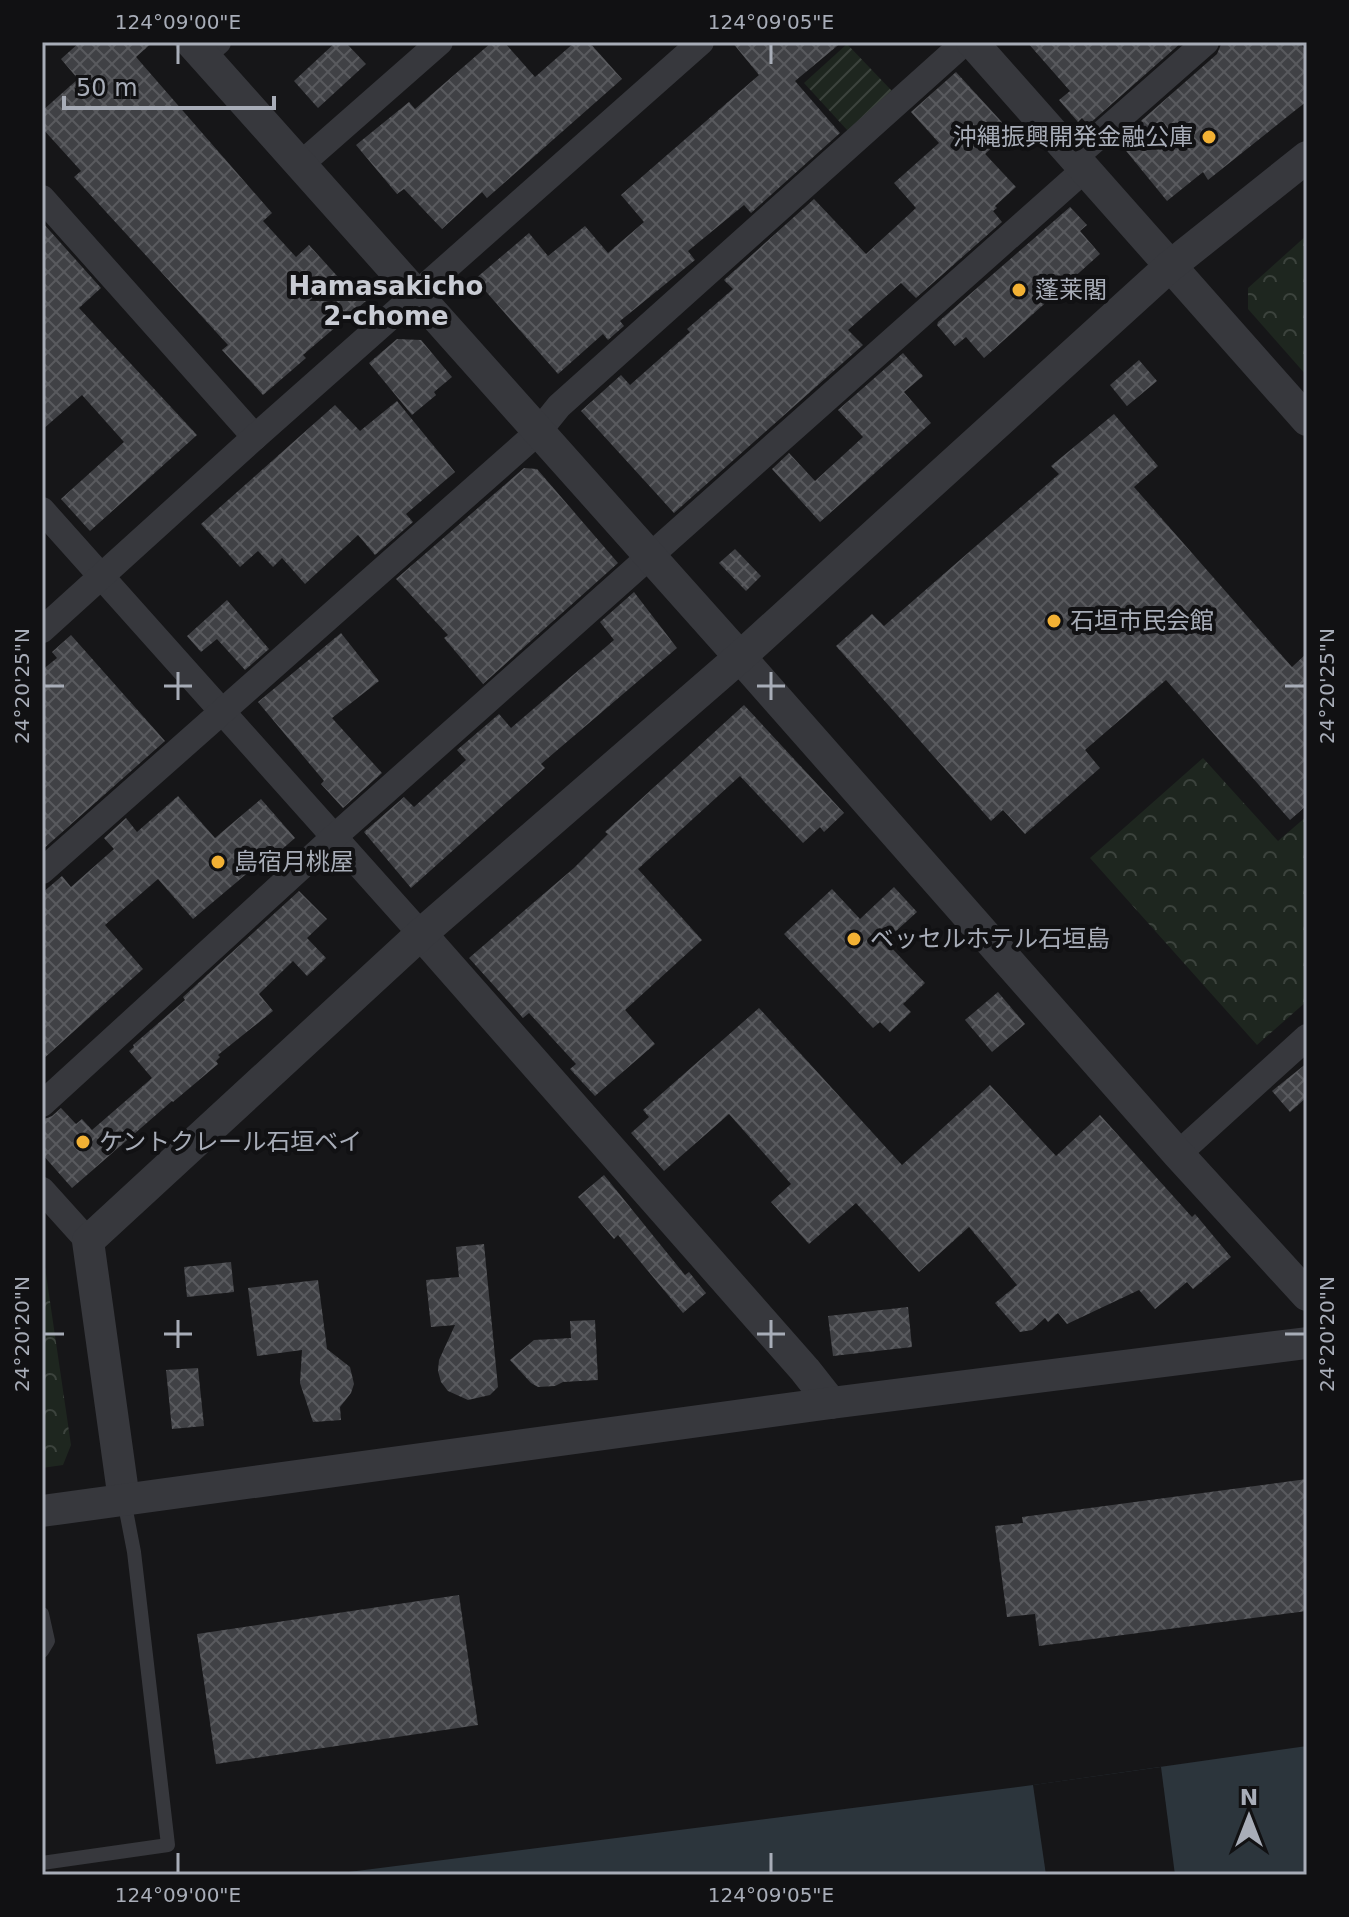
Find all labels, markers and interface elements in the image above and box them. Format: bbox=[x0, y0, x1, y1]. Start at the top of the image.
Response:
text: 124°09'00"E bbox=[115, 10, 241, 34]
text: 124°09'05"E bbox=[708, 10, 834, 34]
scale bar bbox=[64, 60, 274, 110]
text: 50 m bbox=[76, 74, 138, 102]
place label: 沖縄振興開発金融公庫 bbox=[953, 123, 1193, 151]
marker: 沖縄振興開発金融公庫 bbox=[1200, 128, 1218, 146]
district label: Hamasakicho 2-chome bbox=[289, 271, 483, 331]
place label: 蓬莱閣 bbox=[1035, 276, 1107, 304]
marker: 蓬莱閣 bbox=[1010, 281, 1028, 299]
place label: 石垣市民会館 bbox=[1070, 607, 1214, 635]
marker: 石垣市民会館 bbox=[1045, 612, 1063, 630]
text: 24°20'25"N bbox=[10, 628, 34, 744]
text: 24°20'25"N bbox=[1315, 628, 1339, 744]
place label: 島宿月桃屋 bbox=[234, 848, 354, 876]
marker: 島宿月桃屋 bbox=[209, 853, 227, 871]
place label: ベッセルホテル石垣島 bbox=[870, 925, 1110, 953]
marker: ベッセルホテル石垣島 bbox=[845, 930, 863, 948]
place label: ケントクレール石垣ベイ bbox=[99, 1128, 362, 1156]
marker: ケントクレール石垣ベイ bbox=[74, 1133, 92, 1151]
text: 24°20'20"N bbox=[10, 1276, 34, 1392]
text: 24°20'20"N bbox=[1315, 1276, 1339, 1392]
north arrow bbox=[1209, 1777, 1289, 1857]
text: N bbox=[1240, 1785, 1258, 1810]
text: 124°09'00"E bbox=[115, 1883, 241, 1907]
text: 124°09'05"E bbox=[708, 1883, 834, 1907]

